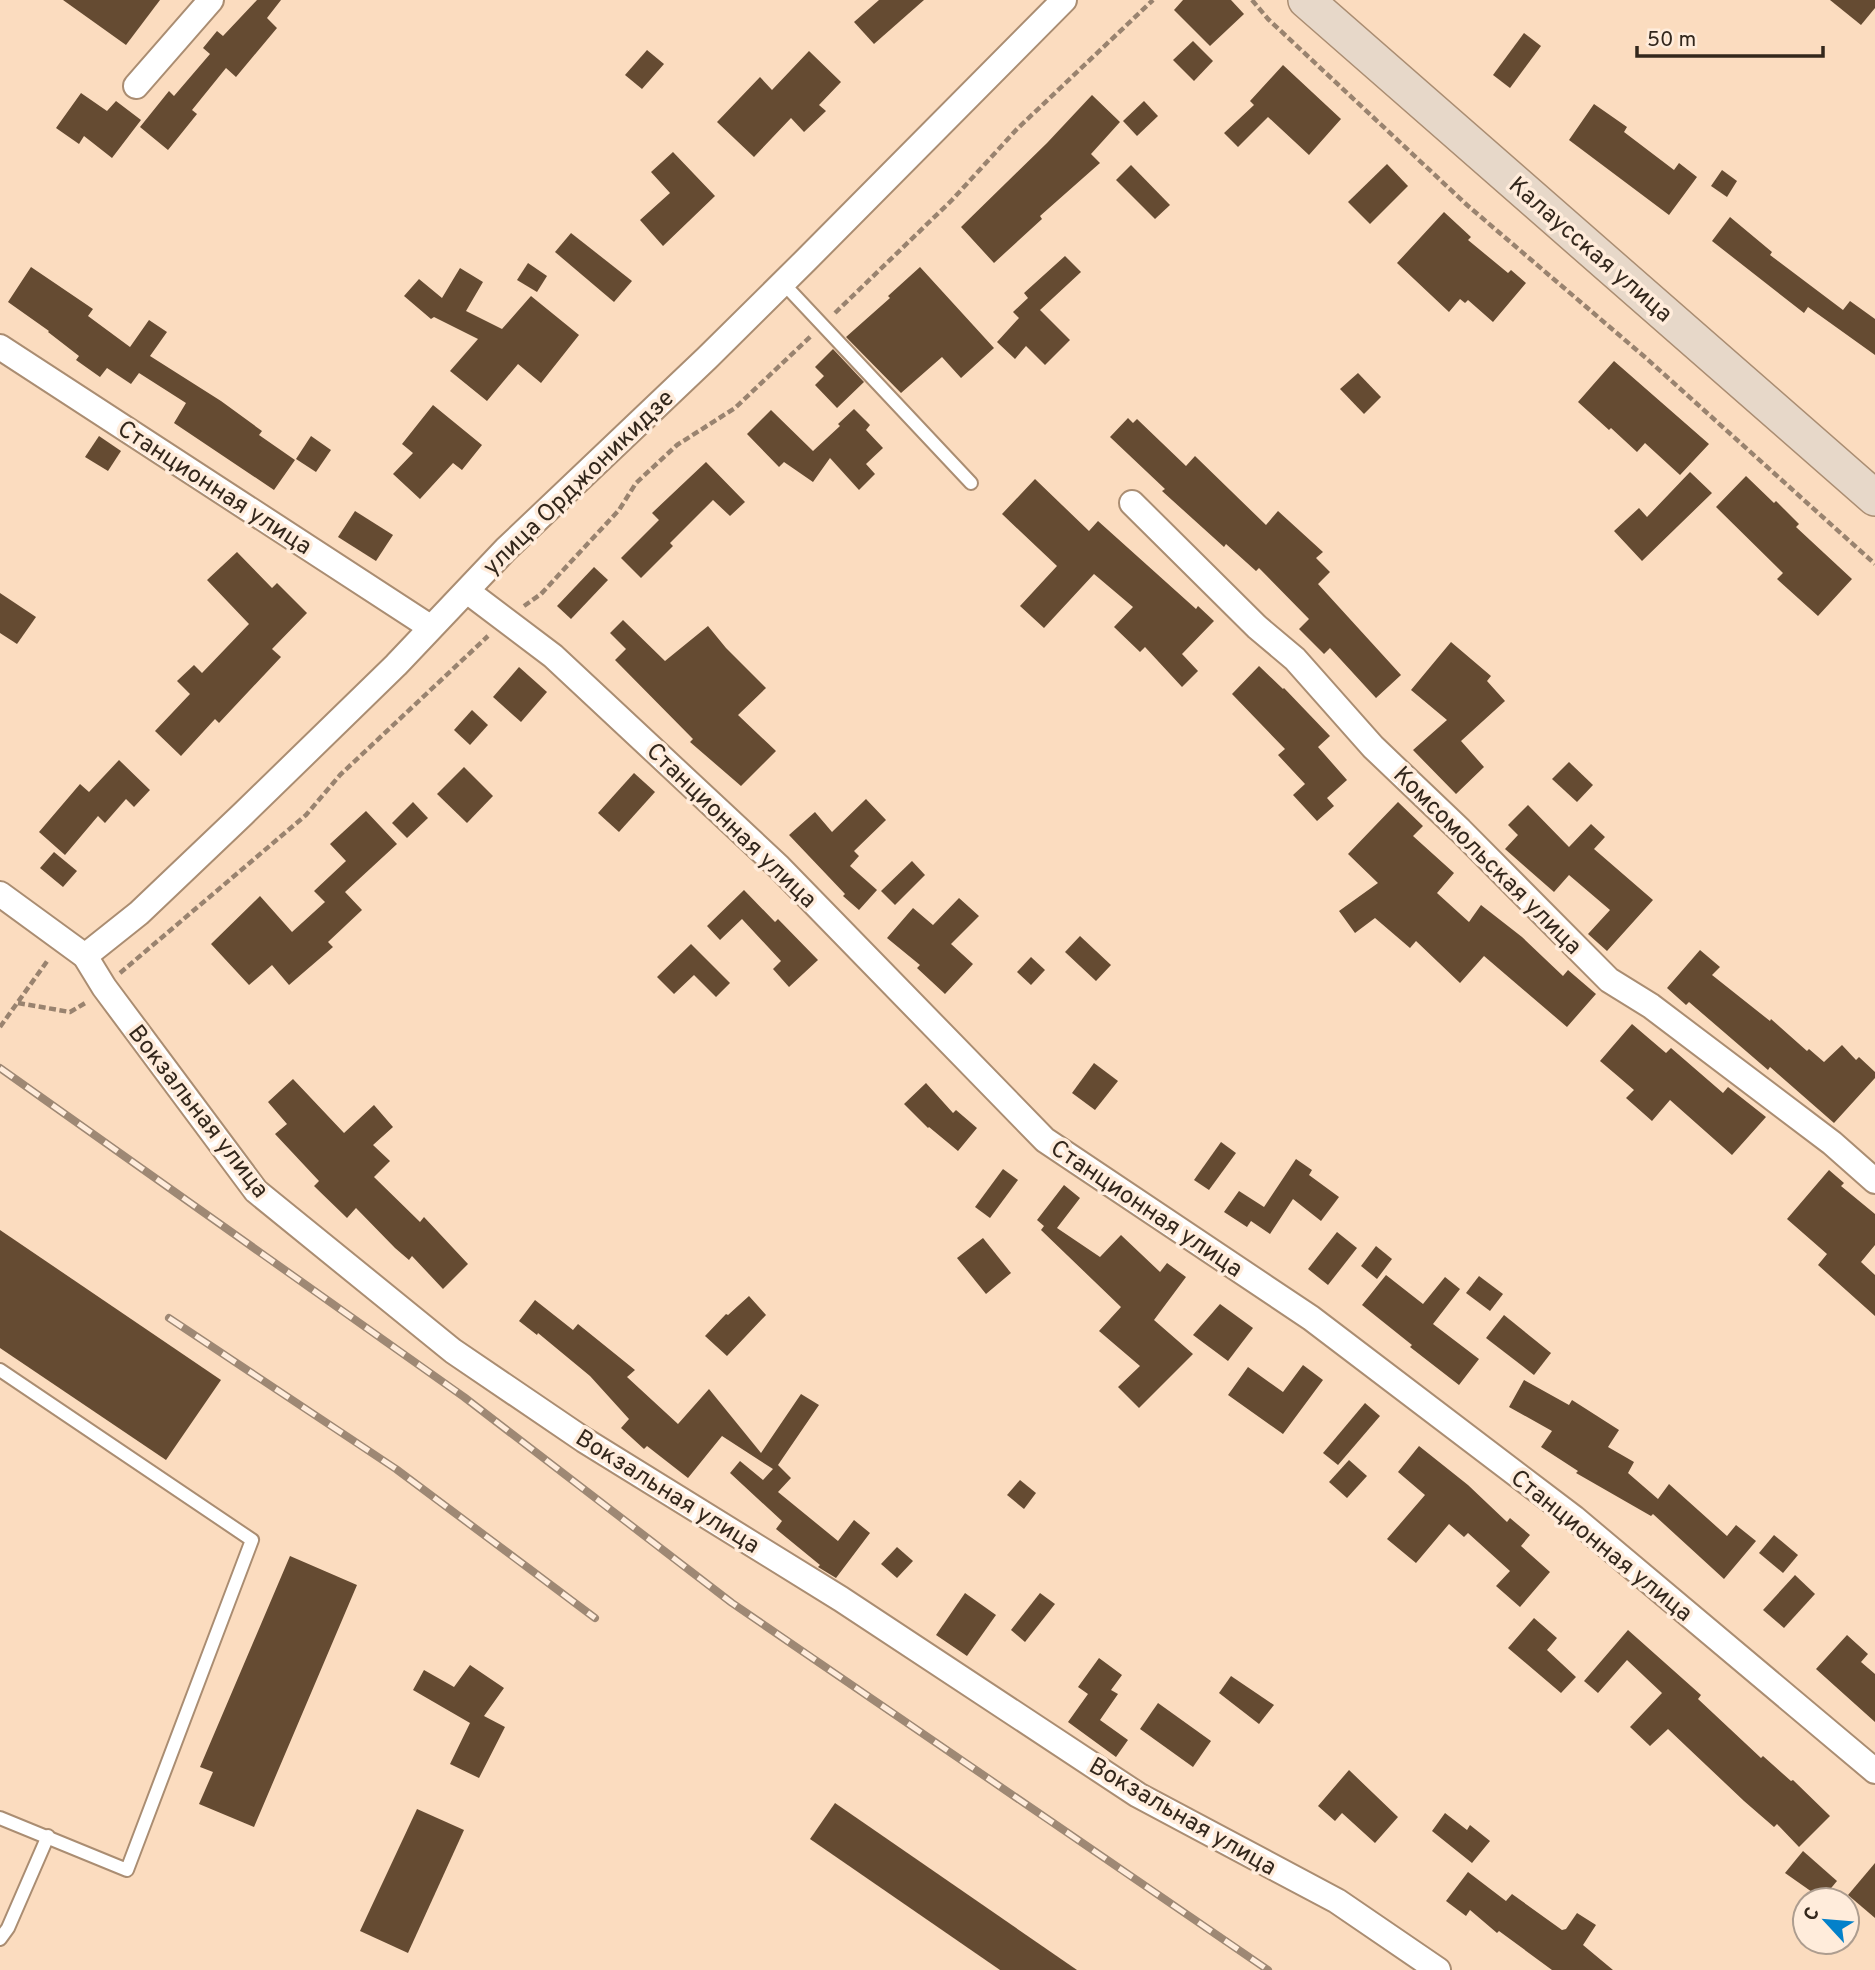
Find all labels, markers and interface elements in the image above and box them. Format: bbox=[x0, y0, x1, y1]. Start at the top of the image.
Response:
scale bar bbox=[1637, 14, 1822, 58]
text: 50 m bbox=[1647, 27, 1696, 54]
street label: Калаусская улица bbox=[1502, 171, 1678, 330]
street label: улица Орджоникидзе bbox=[477, 384, 681, 583]
street label: Станционная улица bbox=[111, 415, 317, 563]
street label: Станционная улица bbox=[639, 737, 822, 916]
street label: Комсомольская улица bbox=[1386, 761, 1587, 962]
street label: Вокзальная улица bbox=[120, 1020, 274, 1205]
street label: Станционная улица bbox=[1044, 1134, 1248, 1285]
street label: Вокзальная улица bbox=[569, 1424, 765, 1561]
street label: Станционная улица bbox=[1504, 1464, 1698, 1629]
street label: Вокзальная улица bbox=[1083, 1752, 1281, 1884]
north arrow bbox=[1791, 1886, 1861, 1956]
text: С bbox=[1799, 1904, 1826, 1925]

